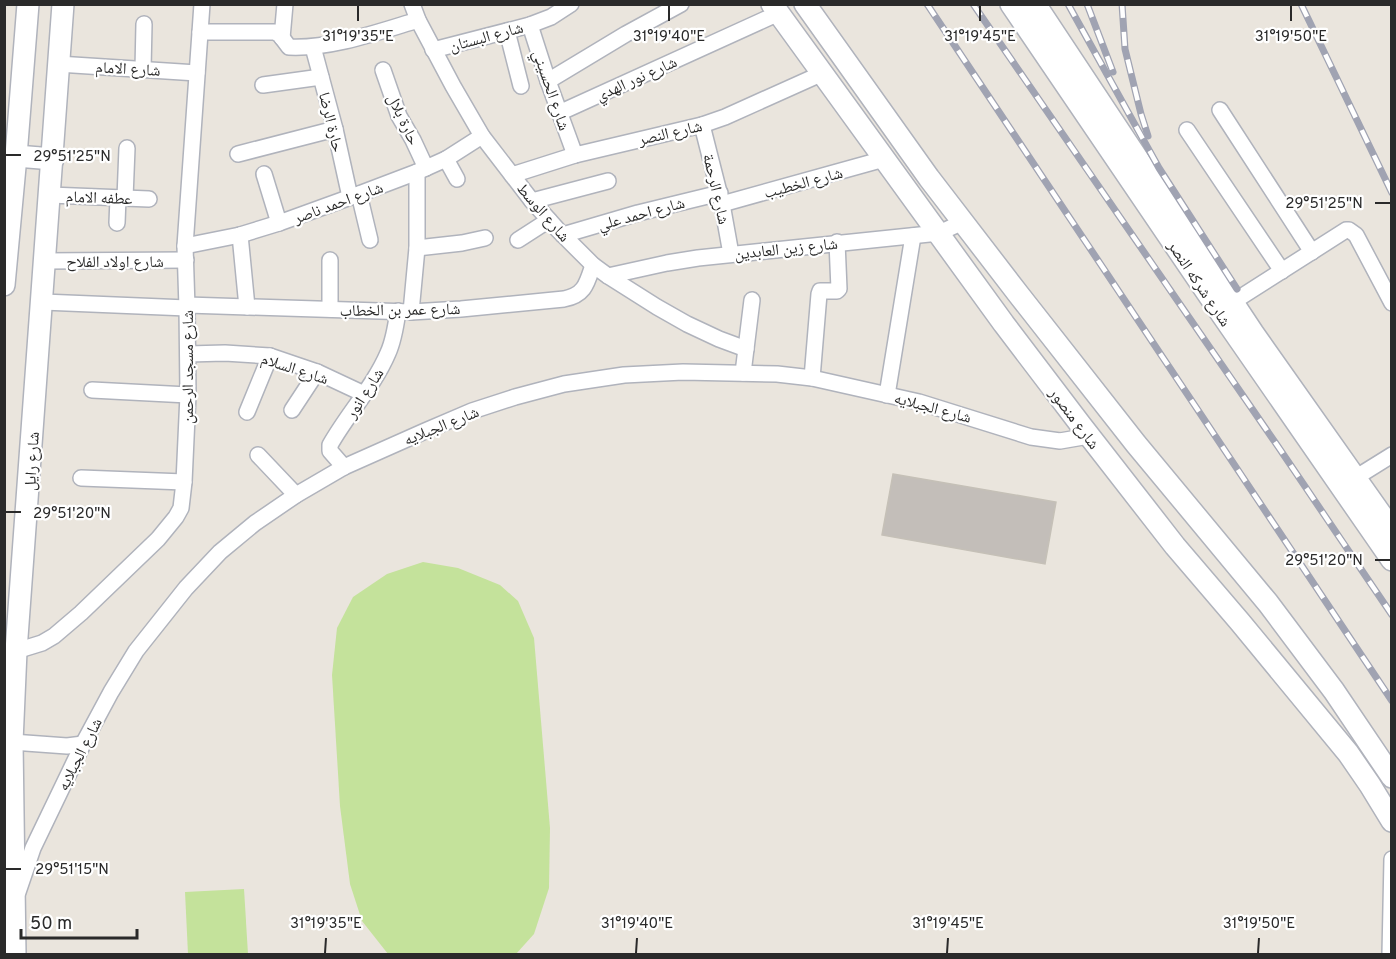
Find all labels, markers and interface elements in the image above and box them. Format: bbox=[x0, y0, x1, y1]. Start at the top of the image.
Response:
street label: شارع البستان bbox=[447, 18, 526, 57]
text: 31°19'35"E bbox=[322, 28, 394, 47]
text: 31°19'40"E bbox=[633, 28, 705, 47]
text: 31°19'45"E bbox=[944, 28, 1016, 47]
text: 31°19'50"E bbox=[1255, 28, 1327, 47]
street label: شارع الحسيني bbox=[526, 48, 573, 134]
street label: شارع نور الهدي bbox=[593, 53, 681, 108]
street label: شارع الامام bbox=[95, 58, 161, 82]
street label: حارة الرضا bbox=[313, 90, 347, 154]
street label: حارة بلال bbox=[382, 91, 423, 149]
street label: شارع النصر bbox=[636, 117, 704, 151]
text: 29°51'25"N bbox=[33, 148, 111, 167]
street label: شارع الرحمة bbox=[697, 152, 733, 227]
street label: شارع الخطيب bbox=[762, 164, 845, 204]
street label: شارع احمد ناصر bbox=[290, 178, 386, 230]
street label: شارع الوسط bbox=[511, 180, 574, 247]
street label: عطفه الامام bbox=[65, 188, 133, 210]
street label: شارع احمد علي bbox=[596, 194, 687, 237]
text: 29°51'25"N bbox=[1285, 195, 1363, 214]
street label: شارع زين العابدين bbox=[734, 235, 839, 265]
street label: شارع شركه النصر bbox=[1162, 236, 1234, 331]
street label: شارع اولاد الفلاح bbox=[66, 253, 164, 273]
street label: شارع عمر بن الخطاب bbox=[339, 300, 461, 322]
street label: شارع مسجد الرحمن bbox=[179, 310, 199, 424]
street label: شارع السلام bbox=[258, 350, 331, 390]
street label: شارع انور bbox=[341, 365, 389, 424]
street label: شارع منصور bbox=[1043, 384, 1103, 454]
street label: شارع الجبلايه bbox=[892, 389, 973, 429]
street label: شارع الجبلايه bbox=[401, 403, 482, 451]
street label: شارع رايل bbox=[21, 431, 45, 491]
text: 29°51'20"N bbox=[33, 505, 111, 524]
text: 29°51'20"N bbox=[1285, 552, 1363, 571]
street label: شارع الجبلايه bbox=[54, 715, 108, 795]
text: 29°51'15"N bbox=[35, 861, 109, 880]
scale bar bbox=[21, 902, 136, 940]
text: 50 m bbox=[30, 913, 72, 936]
text: 31°19'35"E bbox=[290, 915, 362, 934]
text: 31°19'40"E bbox=[601, 915, 673, 934]
text: 31°19'45"E bbox=[912, 915, 984, 934]
text: 31°19'50"E bbox=[1223, 915, 1295, 934]

